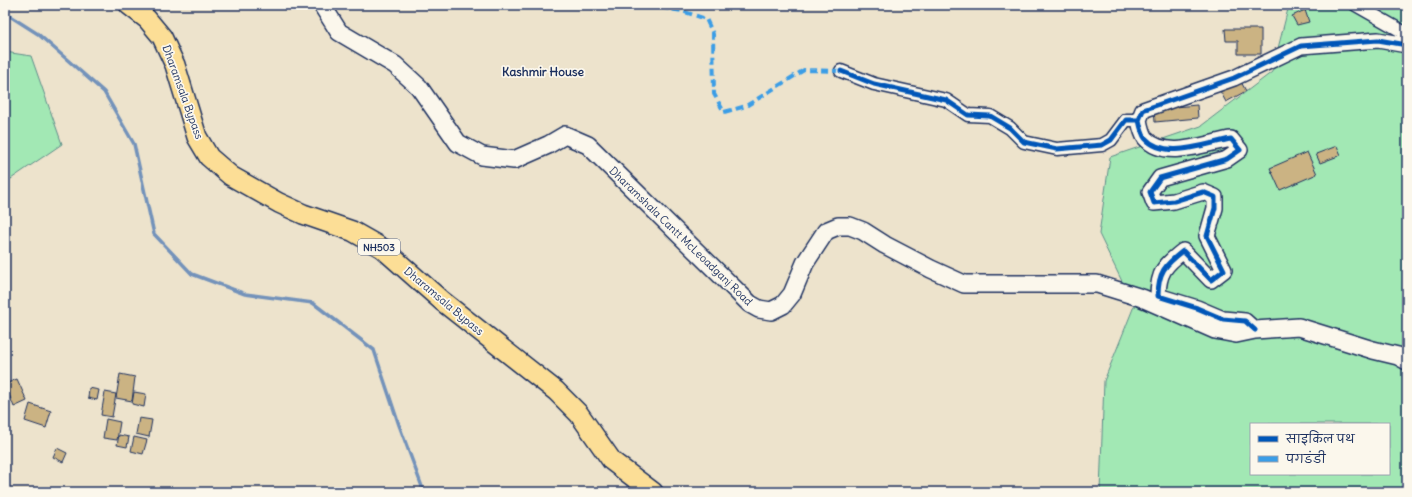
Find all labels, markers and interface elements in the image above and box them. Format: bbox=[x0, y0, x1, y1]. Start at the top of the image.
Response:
street label: Dharamsala Bypass bbox=[159, 43, 207, 141]
district label: Kashmir House bbox=[502, 64, 584, 79]
street label: Dharamshala Cantt McLeoadganj Road bbox=[606, 164, 756, 309]
road number: NH503 bbox=[358, 239, 400, 255]
street label: Dharamsala Bypass bbox=[401, 264, 487, 338]
legend bbox=[1250, 423, 1390, 475]
text: साइकिल पथ bbox=[1285, 430, 1356, 446]
text: पगडंडी bbox=[1285, 450, 1327, 466]

